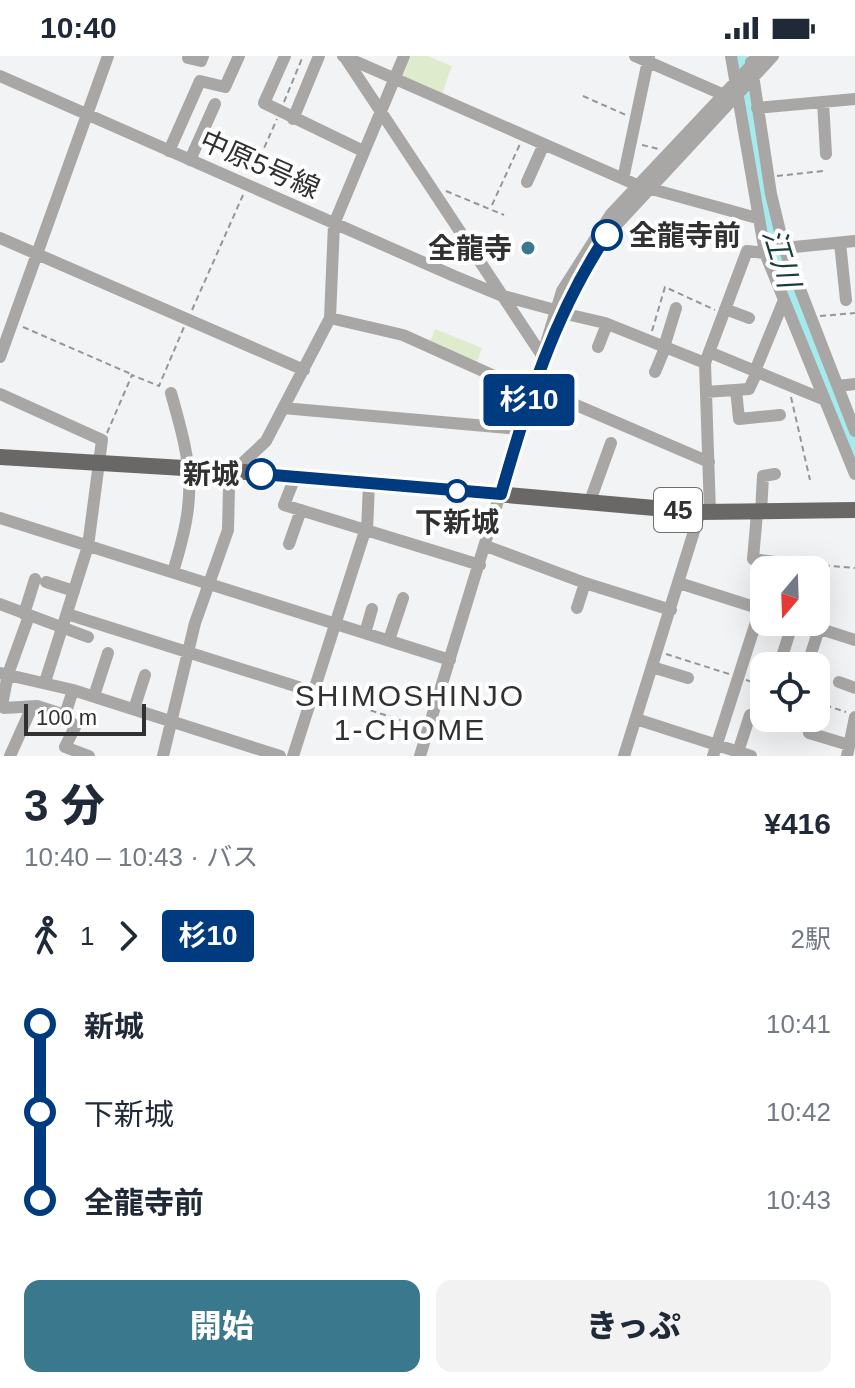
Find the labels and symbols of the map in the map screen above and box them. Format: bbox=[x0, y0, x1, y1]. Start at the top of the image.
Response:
street label: 中原5号線 bbox=[195, 124, 324, 205]
marker: 全龍寺前 bbox=[592, 220, 622, 250]
place label: 全龍寺前 bbox=[629, 220, 741, 251]
water label: 江川 bbox=[757, 224, 807, 294]
place label: 全龍寺 bbox=[428, 233, 512, 264]
marker: 全龍寺 bbox=[519, 239, 537, 257]
line badge: 杉10 bbox=[483, 374, 575, 426]
place label: 新城 bbox=[183, 459, 239, 490]
marker: 新城 bbox=[246, 459, 276, 489]
marker: 下新城 bbox=[446, 480, 468, 502]
road number: 45 bbox=[654, 488, 702, 532]
place label: 下新城 bbox=[415, 507, 499, 538]
north arrow bbox=[750, 556, 830, 636]
district label: SHIMOSHINJO 1-CHOME bbox=[295, 679, 525, 746]
scale bar bbox=[24, 700, 146, 736]

